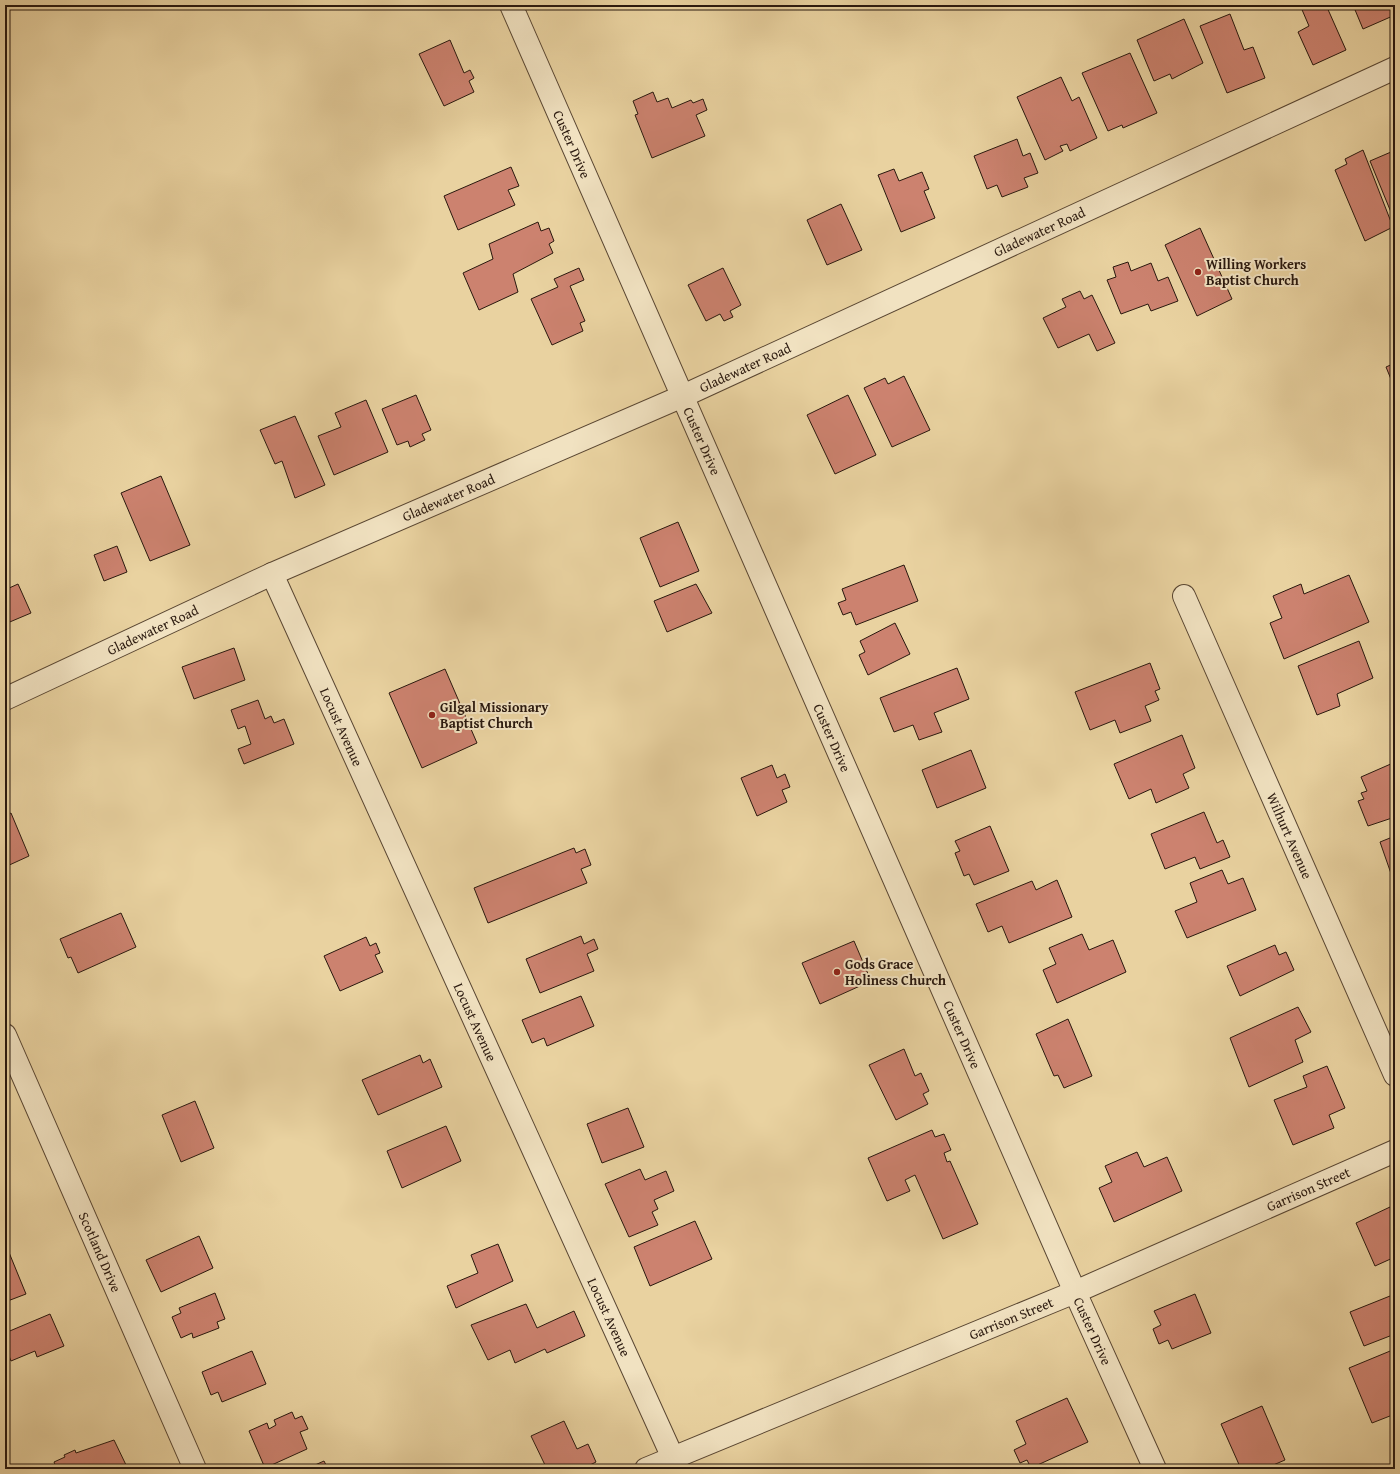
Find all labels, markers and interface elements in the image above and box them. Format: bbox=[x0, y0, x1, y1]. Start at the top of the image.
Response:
street label: Custer Drive bbox=[548, 107, 596, 182]
street label: Gladewater Road bbox=[990, 202, 1089, 262]
place label: Willing Workers Baptist Church bbox=[1206, 254, 1306, 290]
marker: Willing Workers Baptist Church bbox=[1193, 267, 1203, 277]
street label: Gladewater Road bbox=[696, 337, 795, 397]
street label: Custer Drive bbox=[678, 404, 726, 479]
street label: Gladewater Road bbox=[399, 469, 498, 526]
street label: Gladewater Road bbox=[104, 600, 202, 660]
street label: Locust Avenue bbox=[315, 684, 368, 770]
place label: Gilgal Missionary Baptist Church bbox=[440, 697, 549, 733]
street label: Custer Drive bbox=[808, 700, 856, 775]
marker: Gilgal Missionary Baptist Church bbox=[427, 710, 437, 720]
street label: Wilhurt Avenue bbox=[1262, 790, 1318, 882]
place label: Gods Grace Holiness Church bbox=[845, 954, 947, 990]
marker: Gods Grace Holiness Church bbox=[832, 967, 842, 977]
street label: Locust Avenue bbox=[449, 979, 502, 1065]
street label: Custer Drive bbox=[938, 997, 986, 1072]
street label: Garrison Street bbox=[1263, 1162, 1353, 1216]
street label: Scotland Drive bbox=[74, 1209, 127, 1296]
street label: Locust Avenue bbox=[583, 1275, 636, 1360]
street label: Garrison Street bbox=[966, 1292, 1056, 1345]
street label: Custer Drive bbox=[1069, 1294, 1117, 1369]

